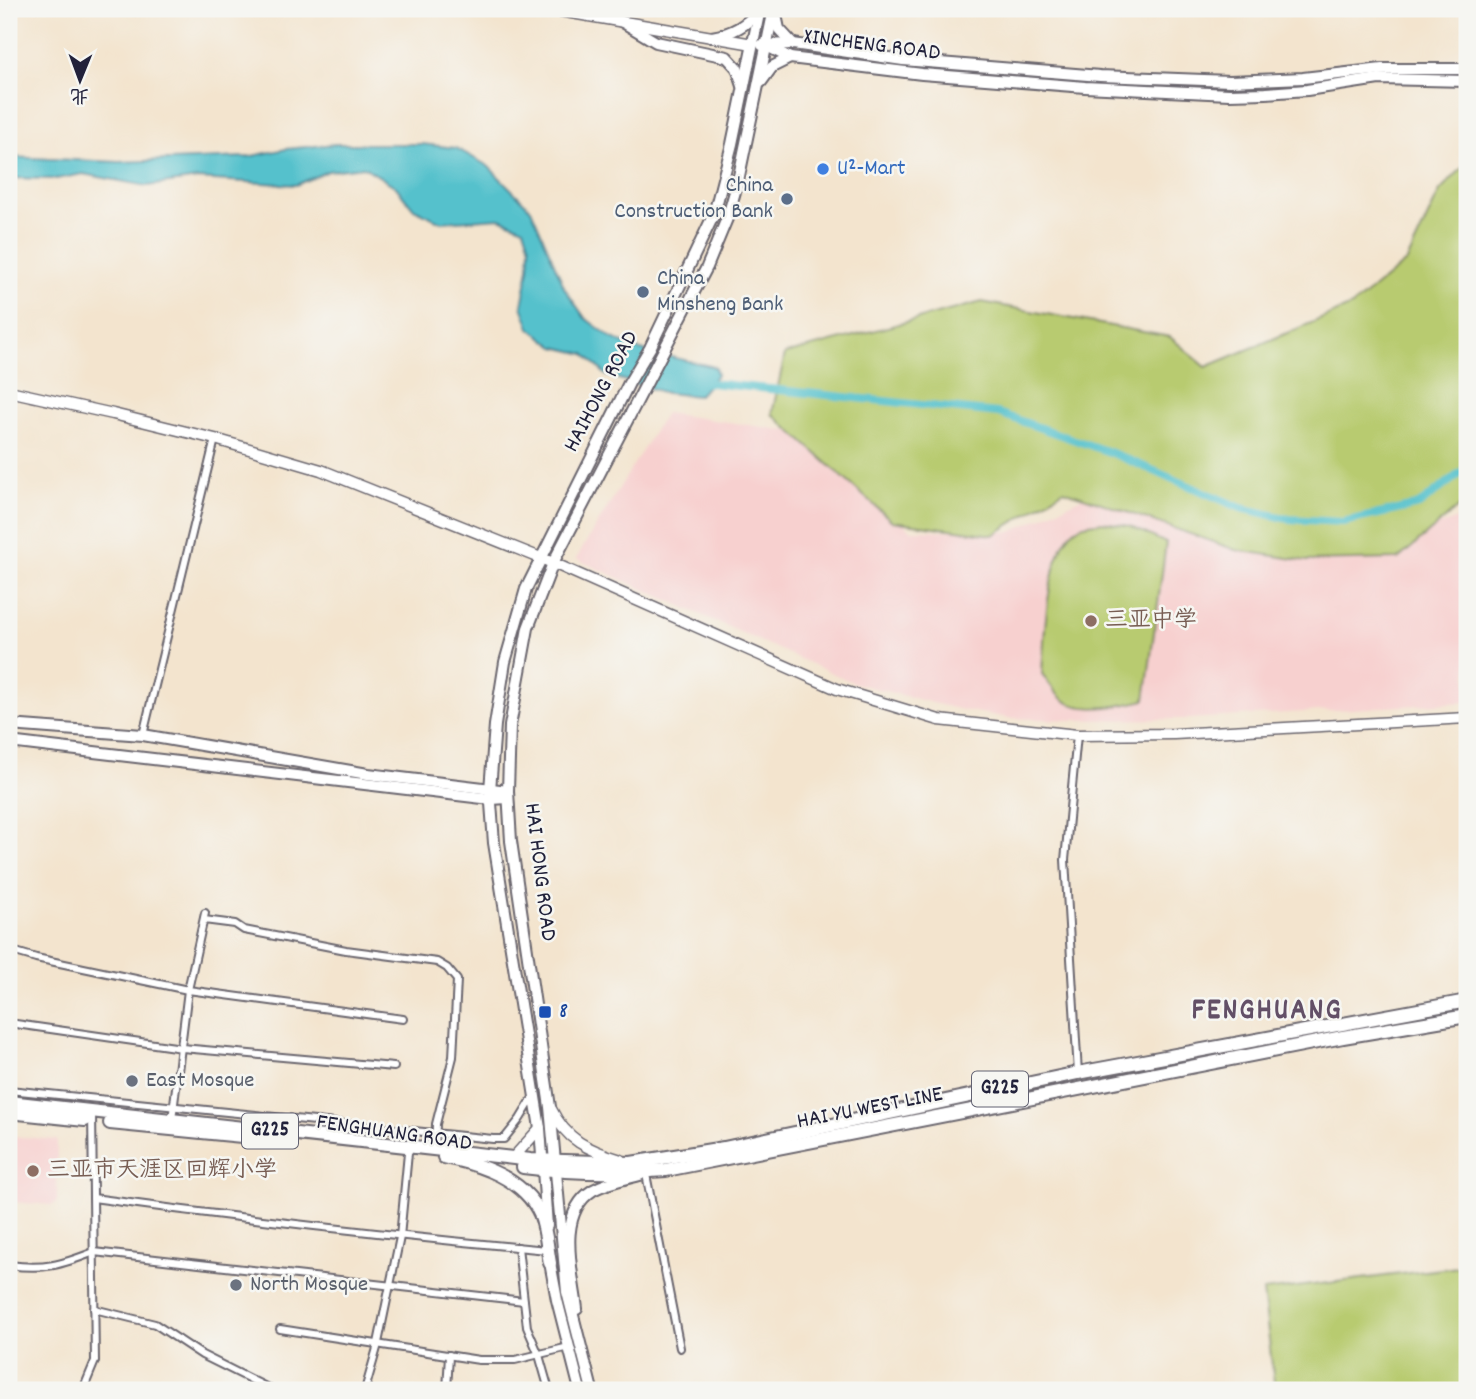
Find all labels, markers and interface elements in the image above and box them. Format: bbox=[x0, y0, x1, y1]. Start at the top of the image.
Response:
street label: XINCHENG ROAD bbox=[802, 21, 942, 71]
north arrow bbox=[46, 46, 116, 116]
text: 北 bbox=[70, 80, 90, 107]
place label: U²-Mart bbox=[837, 153, 906, 186]
marker: U²-Mart bbox=[815, 161, 831, 177]
place label: China Construction Bank bbox=[614, 170, 774, 229]
marker: China Construction Bank bbox=[779, 191, 795, 207]
place label: China Minsheng Bank bbox=[657, 263, 783, 322]
marker: China Minsheng Bank bbox=[635, 284, 651, 300]
street label: HAIHONG ROAD bbox=[556, 325, 648, 459]
place label: 三亚中学 bbox=[1105, 605, 1197, 638]
marker: 三亚中学 bbox=[1083, 613, 1099, 629]
street label: HAI HONG ROAD bbox=[514, 801, 564, 943]
district label: FENGHUANG bbox=[1191, 991, 1343, 1034]
place label: 8 bbox=[559, 996, 568, 1029]
marker: 8 bbox=[537, 1004, 553, 1020]
place label: East Mosque bbox=[146, 1065, 254, 1098]
road number: G225 bbox=[972, 1072, 1028, 1106]
marker: East Mosque bbox=[124, 1073, 140, 1089]
street label: HAI YU WEST LINE bbox=[794, 1079, 946, 1139]
street label: FENGHUANG ROAD bbox=[314, 1107, 474, 1161]
road number: G225 bbox=[242, 1114, 298, 1148]
place label: 三亚市天涯区回辉小学 bbox=[47, 1155, 277, 1188]
marker: 三亚市天涯区回辉小学 bbox=[25, 1163, 41, 1179]
place label: North Mosque bbox=[250, 1269, 368, 1302]
marker: North Mosque bbox=[228, 1277, 244, 1293]

